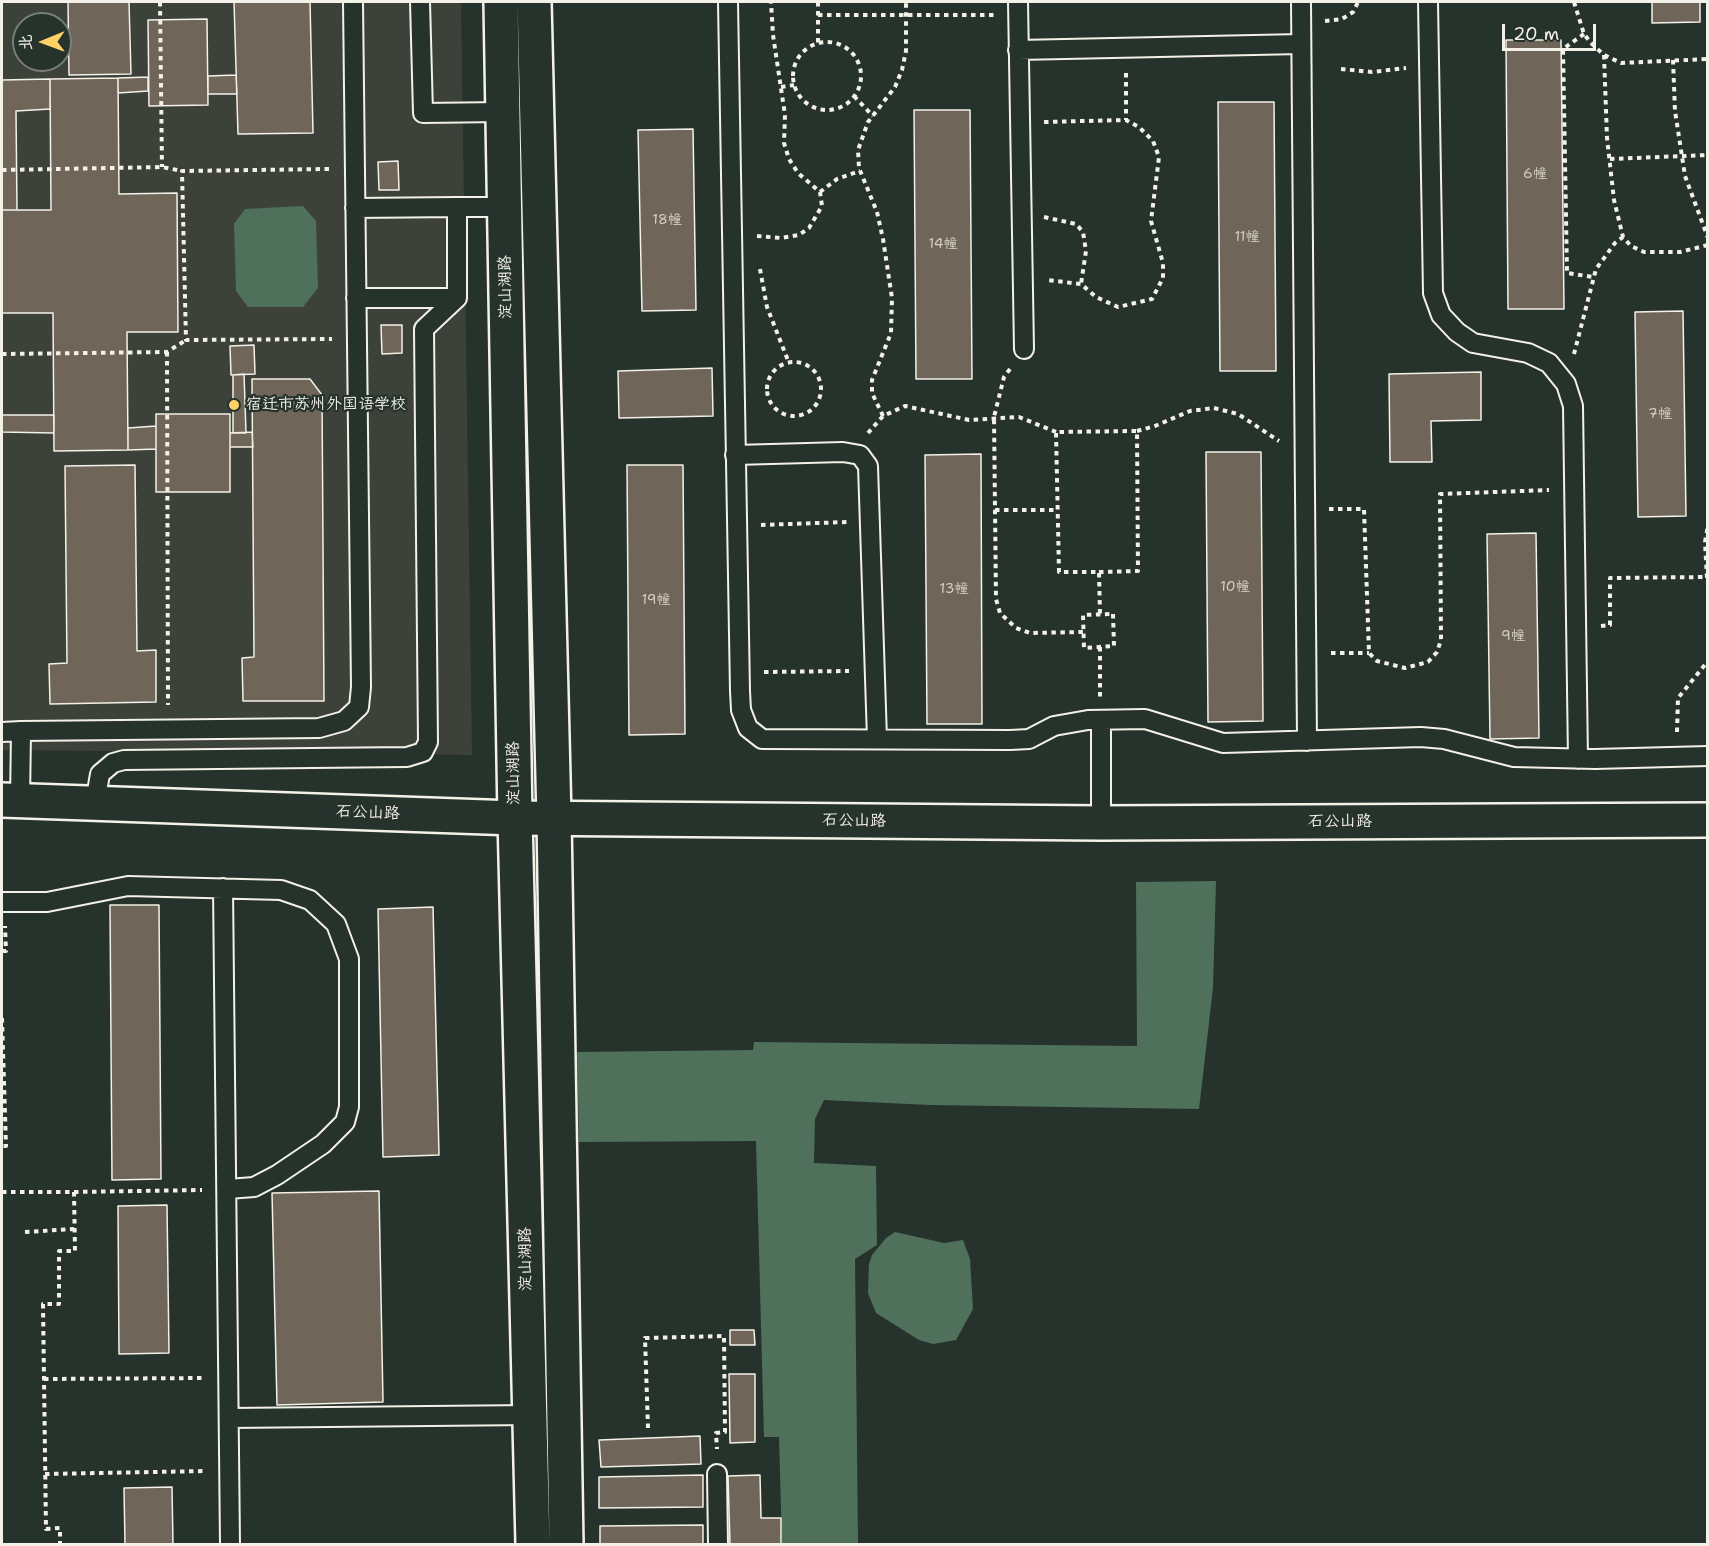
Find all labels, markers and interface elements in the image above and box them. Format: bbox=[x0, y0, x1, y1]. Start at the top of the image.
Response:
north arrow bbox=[12, 12, 72, 72]
scale bar bbox=[1505, 12, 1600, 50]
text: 20 m bbox=[1513, 22, 1559, 46]
text: 北 bbox=[15, 34, 36, 50]
house number: 6幢 bbox=[1523, 166, 1547, 182]
house number: 18幢 bbox=[652, 212, 682, 228]
house number: 11幢 bbox=[1234, 229, 1260, 245]
house number: 14幢 bbox=[928, 236, 958, 252]
street label: 淀山湖路 bbox=[496, 255, 516, 319]
place label: 宿迁市苏州外国语学校 bbox=[246, 395, 406, 415]
marker: 宿迁市苏州外国语学校 bbox=[227, 398, 241, 412]
house number: 7幢 bbox=[1648, 406, 1672, 422]
house number: 10幢 bbox=[1220, 579, 1250, 595]
house number: 13幢 bbox=[940, 581, 968, 597]
house number: 19幢 bbox=[641, 592, 671, 608]
house number: 9幢 bbox=[1501, 628, 1525, 644]
street label: 淀山湖路 bbox=[504, 741, 524, 805]
street label: 石公山路 bbox=[336, 802, 400, 824]
street label: 石公山路 bbox=[822, 811, 886, 831]
street label: 石公山路 bbox=[1308, 812, 1372, 832]
street label: 淀山湖路 bbox=[516, 1227, 536, 1291]

